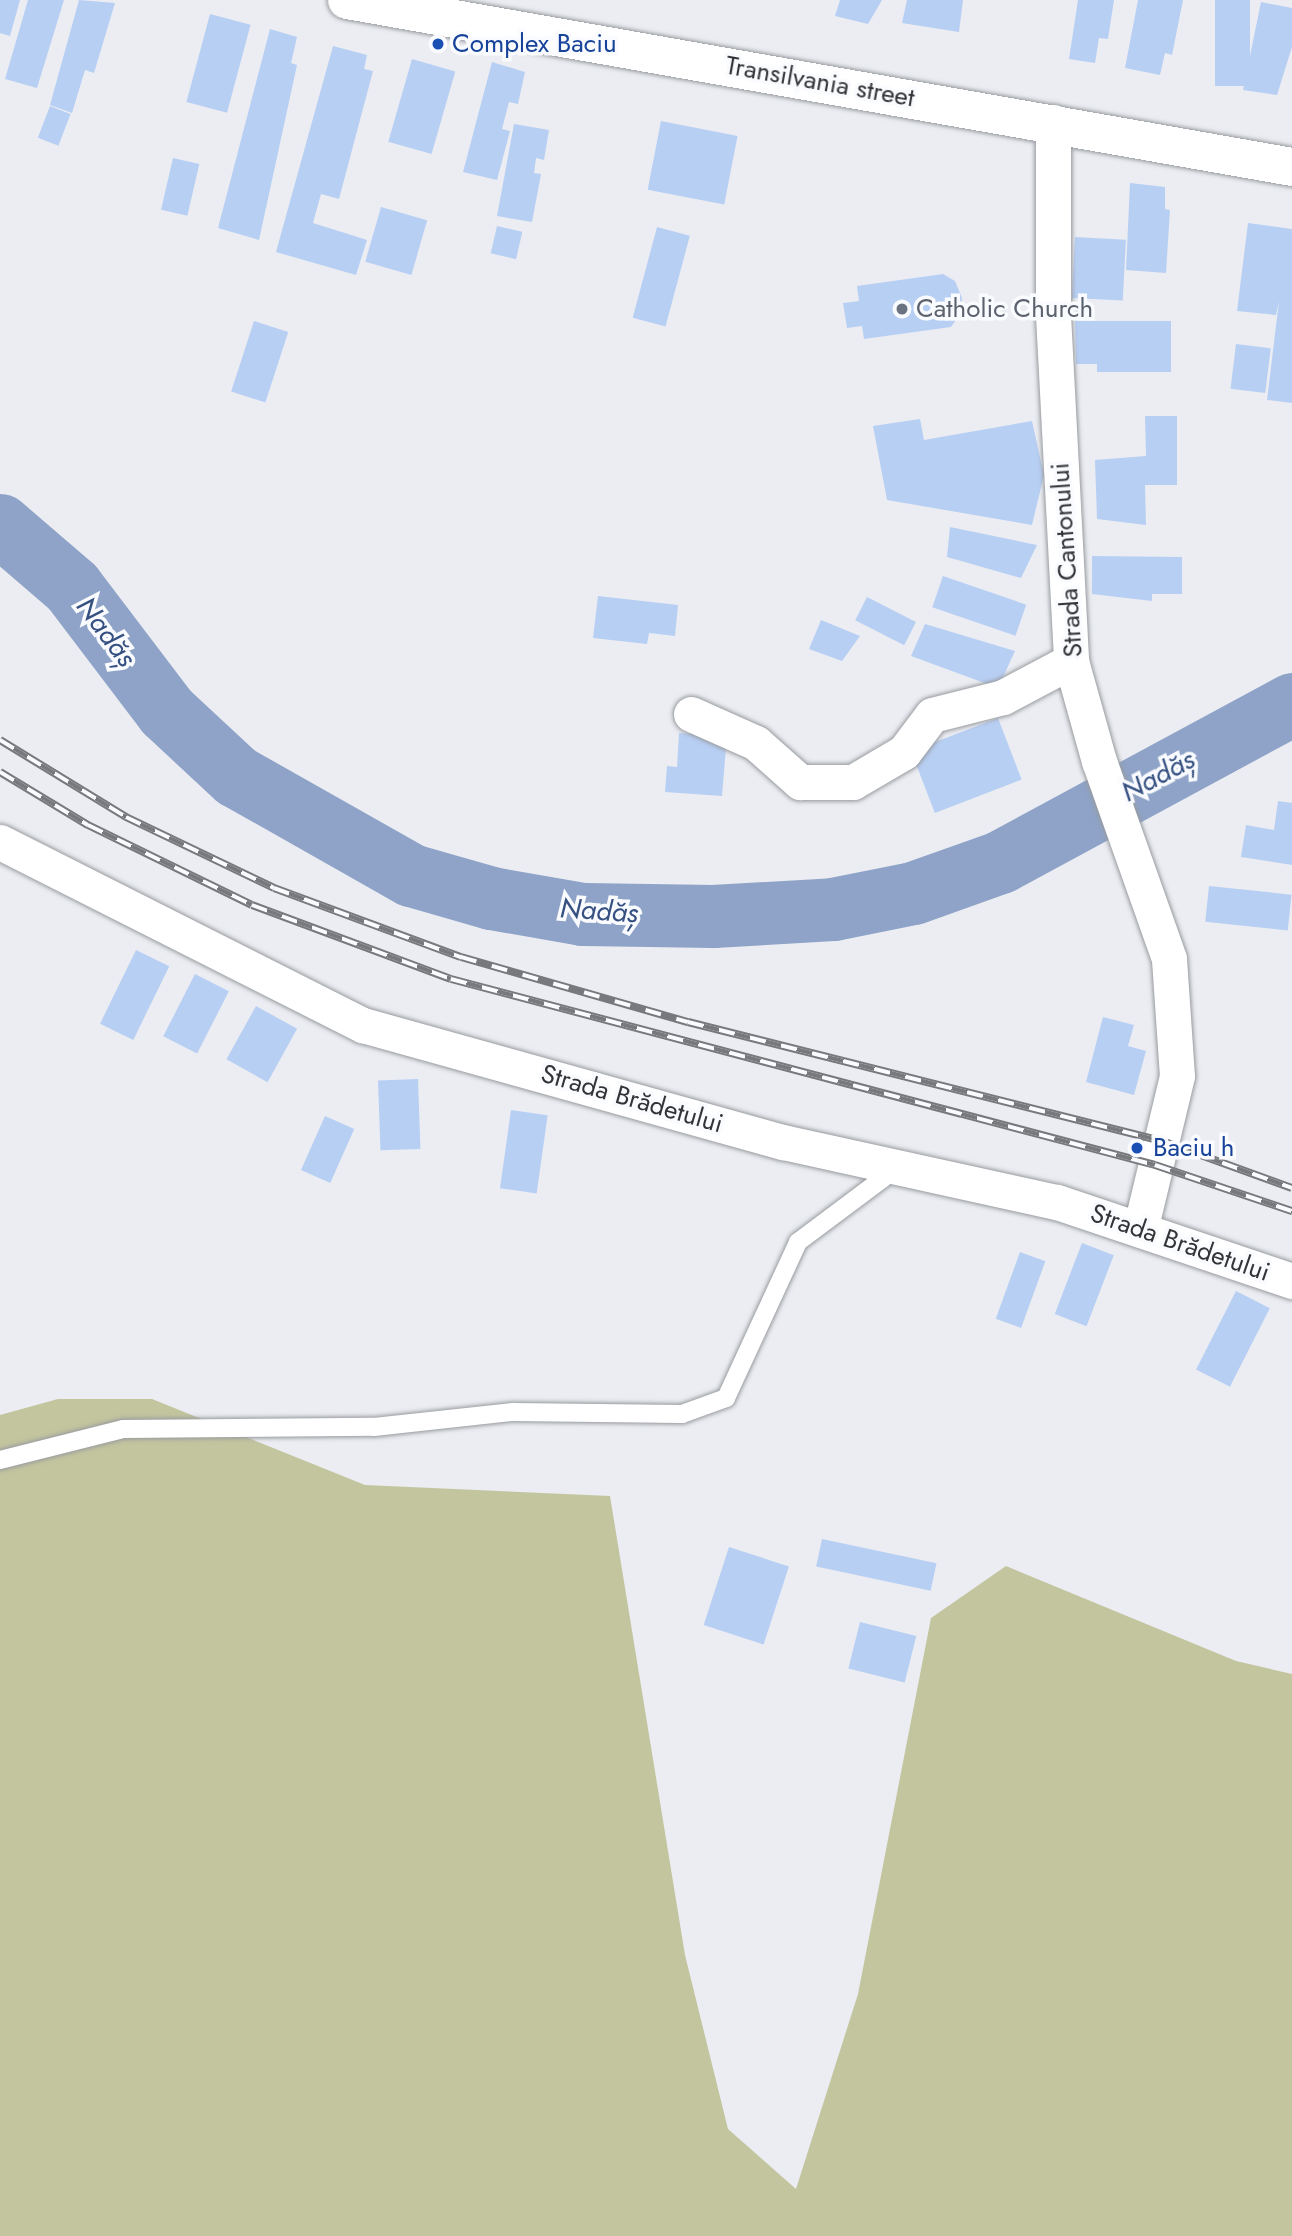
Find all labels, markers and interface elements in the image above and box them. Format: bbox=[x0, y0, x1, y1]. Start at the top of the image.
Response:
place label: Complex Baciu bbox=[452, 28, 617, 60]
marker: Complex Baciu bbox=[430, 36, 446, 52]
street label: Transilvania street bbox=[723, 50, 917, 114]
place label: Catholic Church bbox=[916, 293, 1093, 325]
marker: Catholic Church bbox=[894, 301, 910, 317]
street label: Strada Cantonului bbox=[1045, 462, 1089, 658]
water label: Nadăș bbox=[69, 591, 143, 673]
water label: Nadăș bbox=[1115, 743, 1201, 809]
water label: Nadăș bbox=[559, 892, 639, 930]
street label: Strada Brădetului bbox=[538, 1058, 726, 1140]
place label: Baciu h bbox=[1153, 1132, 1234, 1164]
marker: Baciu h bbox=[1127, 1138, 1147, 1158]
street label: Strada Brădetului bbox=[1086, 1198, 1274, 1288]

